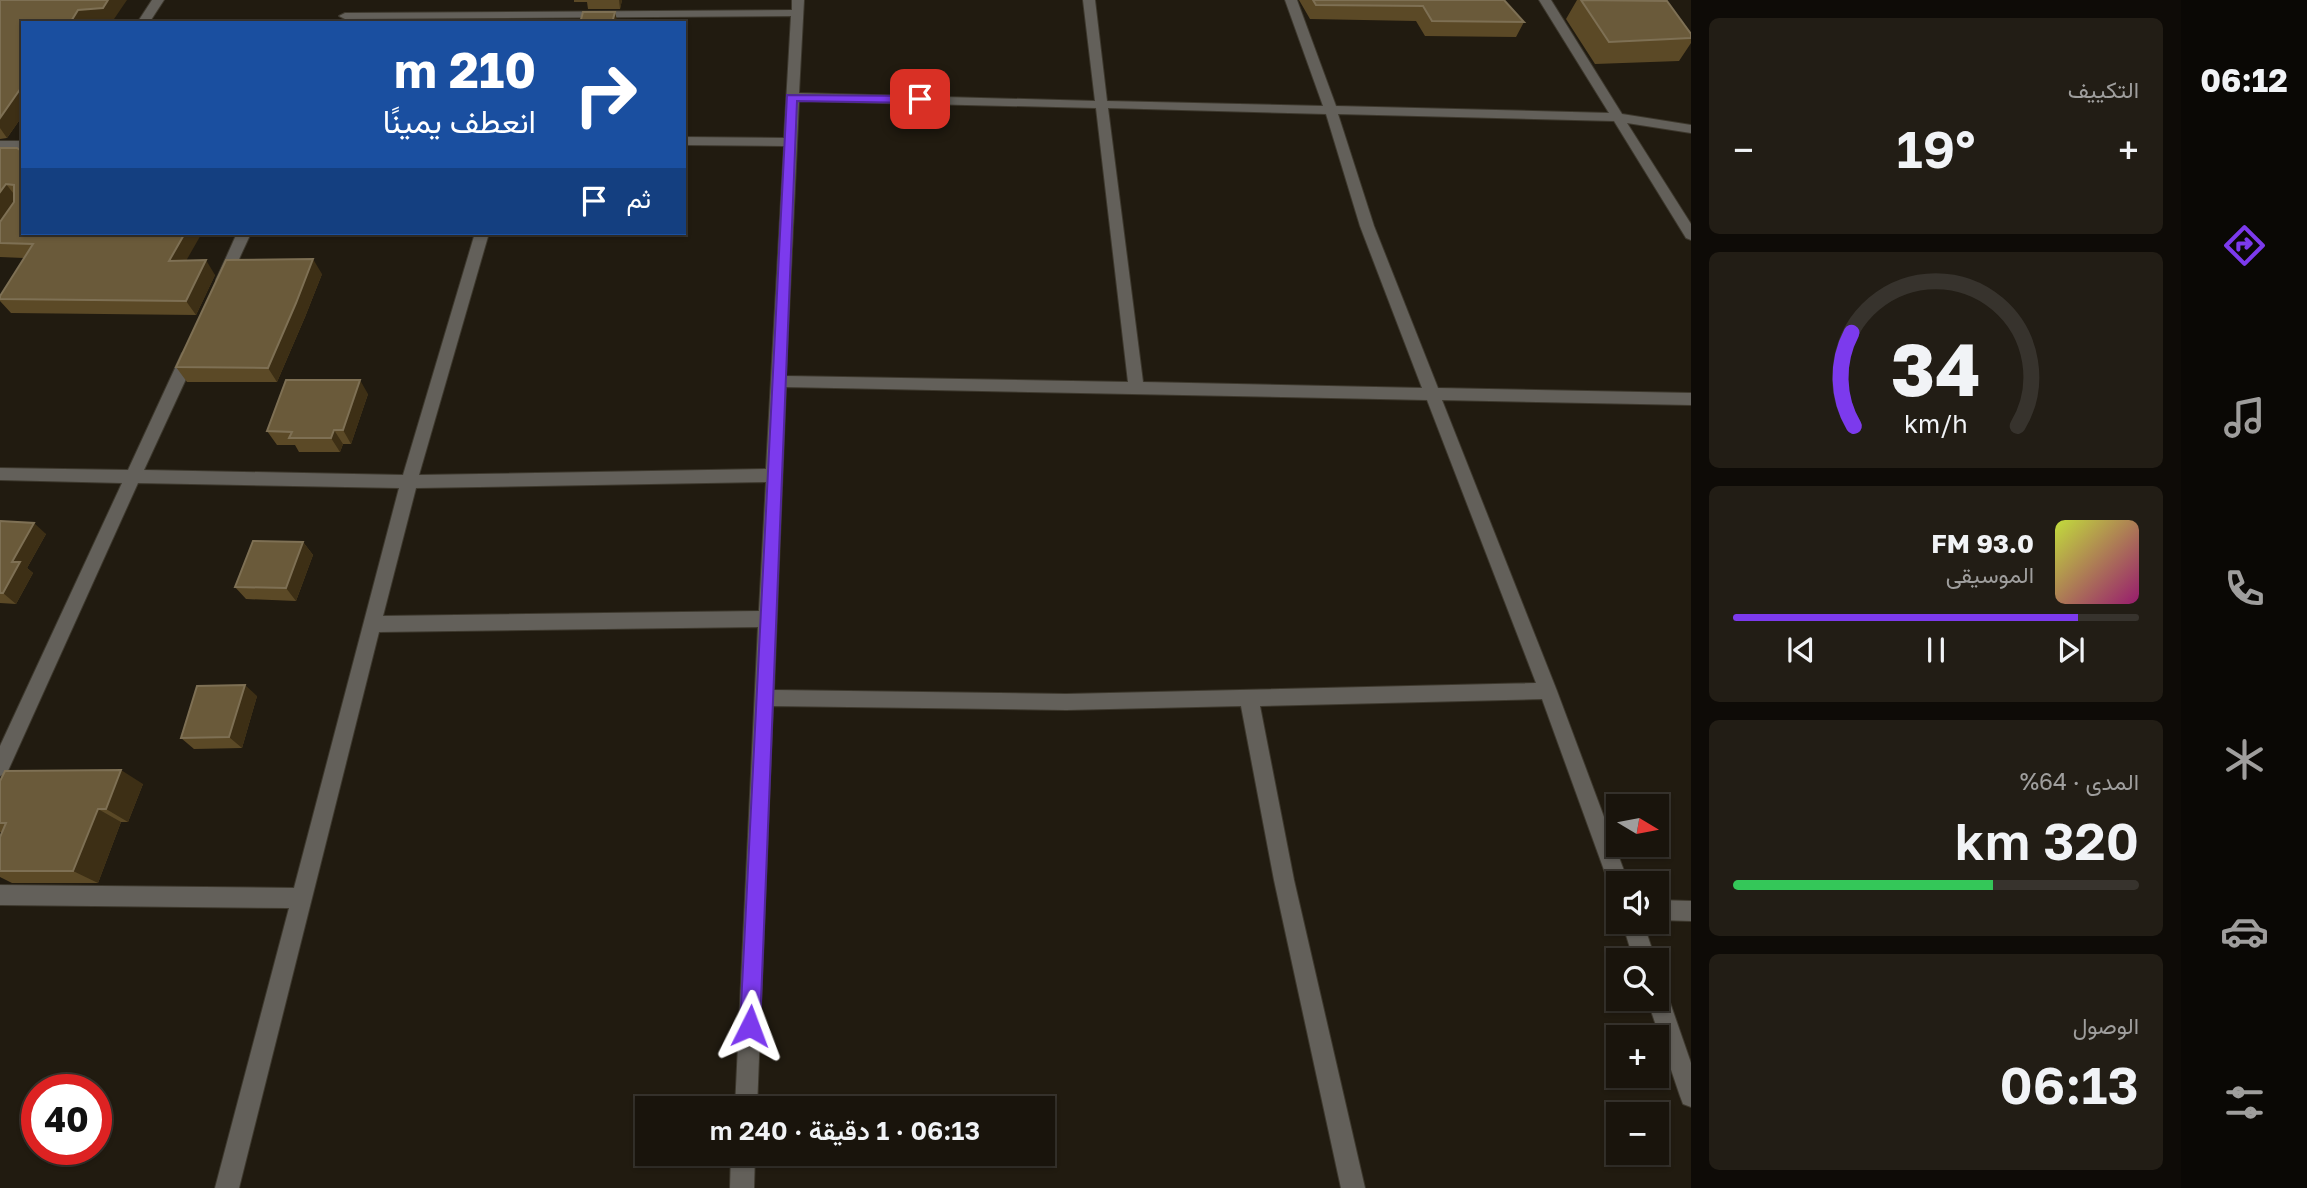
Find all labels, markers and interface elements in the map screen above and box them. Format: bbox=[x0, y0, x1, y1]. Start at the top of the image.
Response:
text: 210 m bbox=[394, 40, 536, 99]
icon: right bbox=[560, 49, 651, 140]
text: 06:12 bbox=[2200, 61, 2288, 99]
pin bbox=[890, 69, 950, 129]
text: التكييف bbox=[2068, 75, 2139, 103]
icon: arrive bbox=[901, 80, 939, 118]
text: انعطف يمينًا bbox=[383, 102, 536, 140]
text: 19° bbox=[1897, 117, 1975, 179]
text: − bbox=[1733, 127, 1754, 172]
text: + bbox=[2118, 127, 2139, 172]
icon: arrive bbox=[575, 182, 613, 220]
text: ثم bbox=[627, 183, 651, 214]
icon: directions bbox=[2220, 221, 2269, 270]
text: 34 bbox=[1891, 325, 1981, 412]
icon: music bbox=[2220, 393, 2269, 442]
text: km/h bbox=[1904, 408, 1968, 439]
text: 93.0 FM bbox=[1931, 528, 2034, 559]
text: الموسيقى bbox=[1946, 560, 2034, 588]
icon: phone bbox=[2220, 564, 2269, 613]
icon: previous bbox=[1782, 631, 1820, 669]
icon: pause bbox=[1917, 631, 1955, 669]
icon: next bbox=[2052, 631, 2090, 669]
icon: climate bbox=[2220, 735, 2269, 784]
text: المدى · 64% bbox=[2020, 767, 2139, 795]
north arrow bbox=[1606, 794, 1670, 858]
map controls bbox=[1606, 794, 1669, 1165]
text: 320 km bbox=[1955, 809, 2139, 871]
button: sound bbox=[1606, 871, 1669, 934]
icon: car bbox=[2220, 907, 2269, 956]
button: search bbox=[1606, 948, 1669, 1011]
position arrow bbox=[713, 989, 787, 1063]
text: الوصول bbox=[2073, 1011, 2139, 1039]
button: + bbox=[1606, 1025, 1669, 1088]
text: 06:13 bbox=[2000, 1053, 2139, 1115]
speed limit sign: 40 bbox=[21, 1074, 112, 1165]
icon: filters bbox=[2220, 1078, 2269, 1127]
button: − bbox=[1606, 1102, 1669, 1165]
text: 06:13 · 1 دقيقة · 240 m bbox=[710, 1115, 980, 1146]

